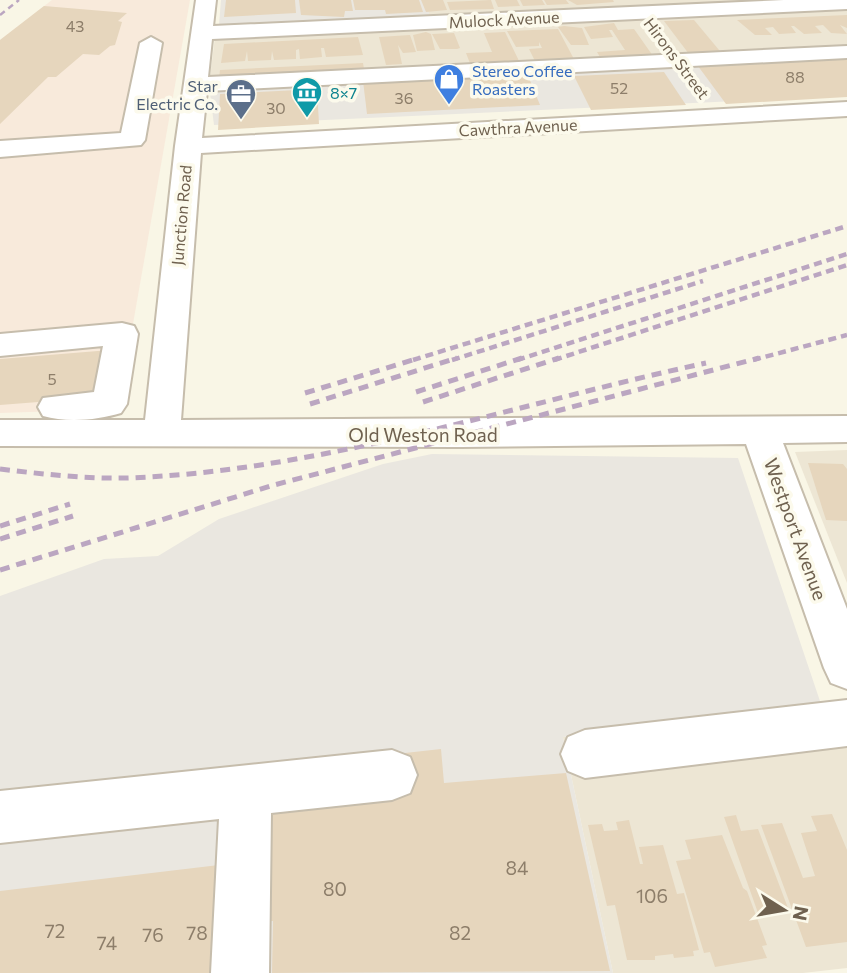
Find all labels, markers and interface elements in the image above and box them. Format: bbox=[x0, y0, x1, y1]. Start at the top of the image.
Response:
street label: Mulock Avenue bbox=[448, 7, 560, 31]
street label: Hirons Street bbox=[640, 14, 714, 103]
house number: 43 bbox=[66, 16, 84, 35]
place label: Stereo Coffee Roasters bbox=[472, 61, 572, 98]
shop icon: Stereo Coffee Roasters bbox=[432, 62, 466, 106]
house number: 88 bbox=[785, 67, 805, 86]
museum icon: 8×7 bbox=[290, 75, 324, 119]
place label: Star Electric Co. bbox=[136, 76, 219, 113]
office icon: Star Electric Co. bbox=[224, 77, 258, 121]
house number: 52 bbox=[610, 78, 628, 97]
place label: 8×7 bbox=[330, 83, 357, 102]
house number: 36 bbox=[395, 88, 413, 107]
house number: 30 bbox=[266, 98, 286, 117]
street label: Cawthra Avenue bbox=[458, 114, 578, 140]
street label: Junction Road bbox=[167, 164, 195, 266]
house number: 5 bbox=[47, 369, 57, 388]
street label: Old Weston Road bbox=[348, 423, 498, 446]
street label: Westport Avenue bbox=[760, 455, 832, 603]
house number: 84 bbox=[506, 856, 528, 879]
north arrow bbox=[749, 875, 819, 945]
house number: 80 bbox=[323, 877, 347, 900]
house number: 106 bbox=[636, 884, 668, 907]
text: N bbox=[789, 904, 814, 923]
house number: 72 bbox=[45, 919, 65, 942]
house number: 78 bbox=[186, 921, 208, 944]
house number: 82 bbox=[449, 921, 471, 944]
house number: 76 bbox=[142, 923, 164, 946]
house number: 74 bbox=[97, 931, 117, 954]

